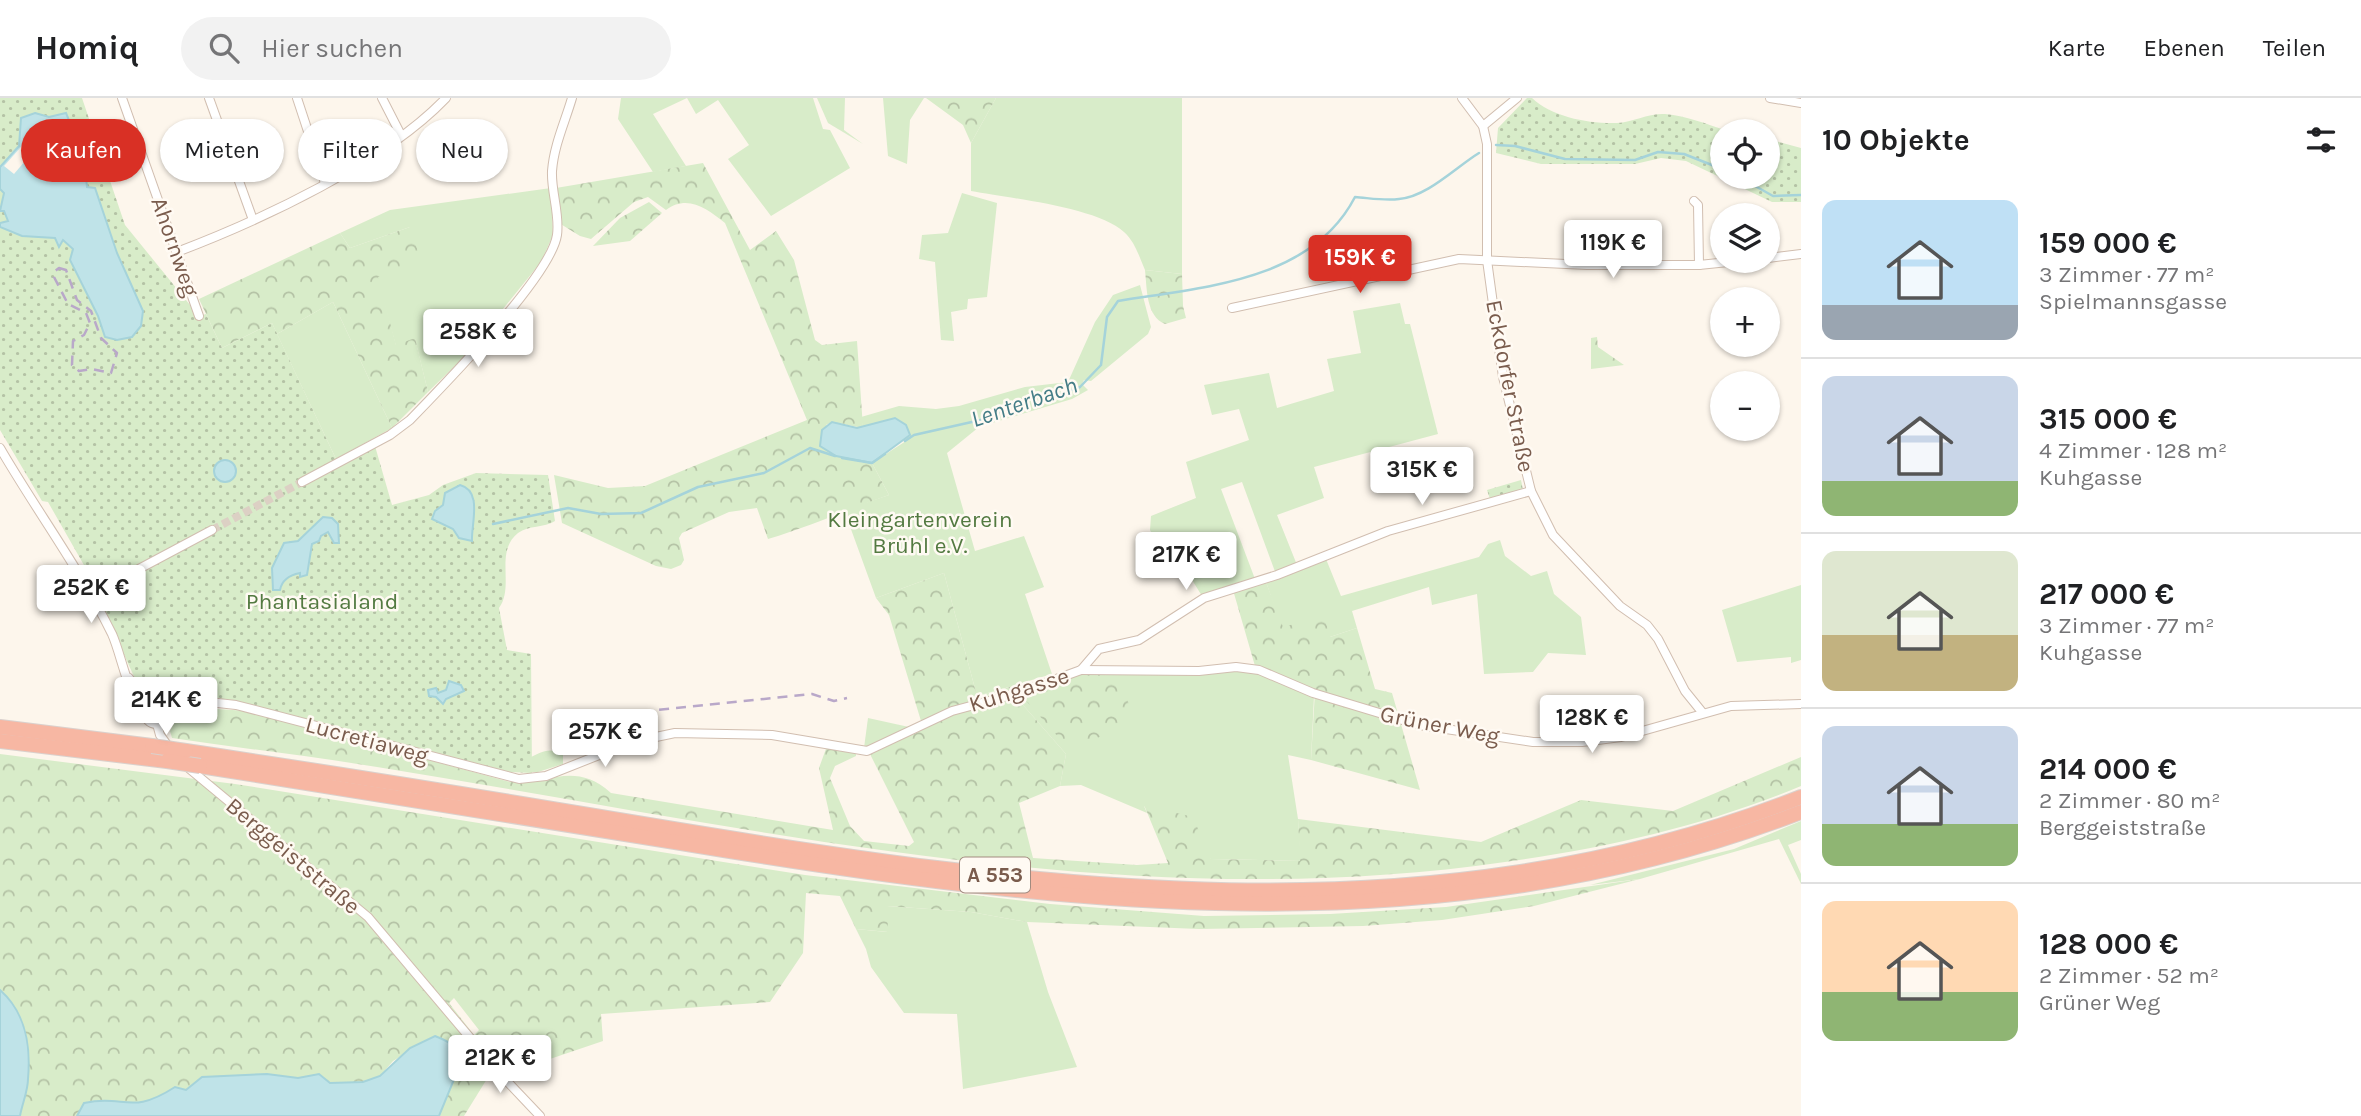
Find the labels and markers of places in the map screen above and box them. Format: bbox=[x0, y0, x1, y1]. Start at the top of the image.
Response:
pin: 119K € bbox=[1556, 220, 1670, 280]
pin: 159K € bbox=[1303, 236, 1417, 295]
pin: 258K € bbox=[421, 310, 535, 369]
pin: 315K € bbox=[1365, 448, 1479, 507]
pin: 217K € bbox=[1129, 532, 1243, 592]
pin: 252K € bbox=[34, 566, 148, 625]
pin: 214K € bbox=[109, 678, 223, 737]
pin: 128K € bbox=[1535, 696, 1649, 755]
pin: 257K € bbox=[548, 710, 662, 769]
pin: 212K € bbox=[443, 1035, 557, 1095]

